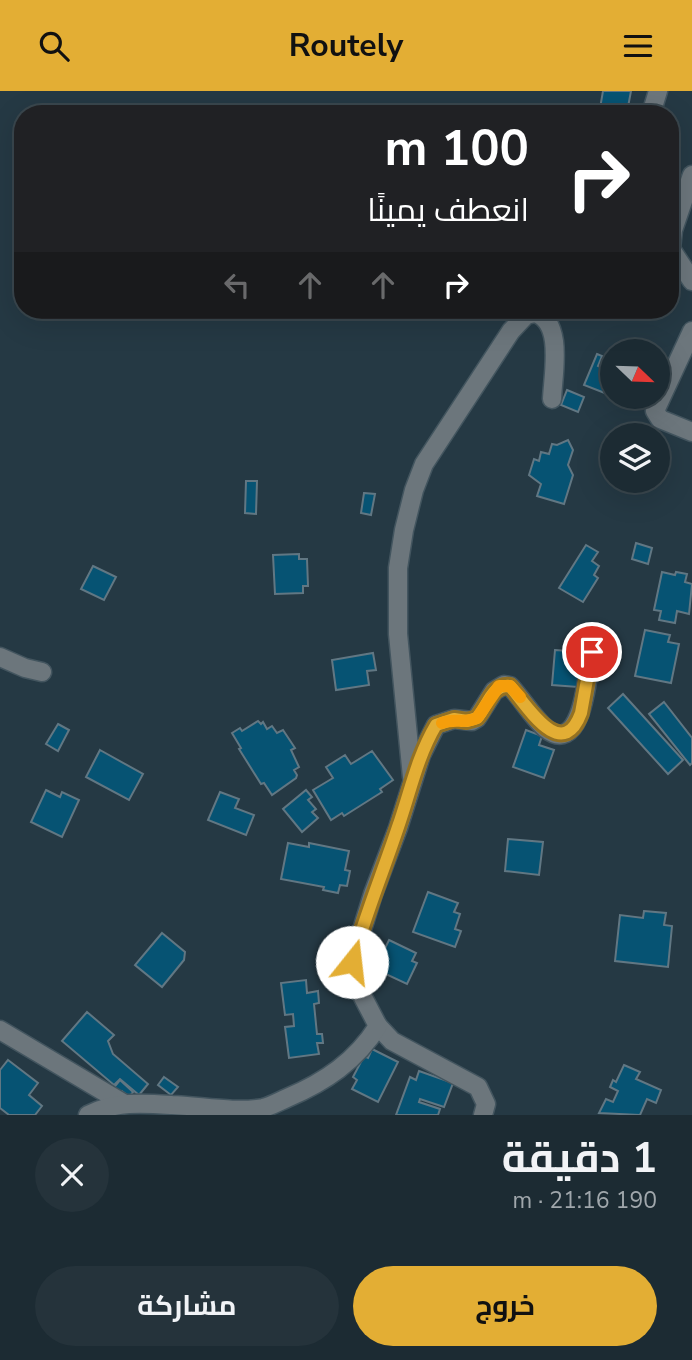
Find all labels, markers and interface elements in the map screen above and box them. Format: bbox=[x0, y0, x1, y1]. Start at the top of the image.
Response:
text: Routely bbox=[289, 24, 403, 67]
icon: search bbox=[35, 27, 73, 65]
icon: menu bbox=[619, 27, 657, 65]
text: 100 m bbox=[385, 115, 529, 182]
icon: right bbox=[553, 133, 644, 224]
text: انعطف يمينًا bbox=[367, 189, 529, 232]
icon: left bbox=[218, 266, 256, 304]
icon: ahead bbox=[291, 266, 329, 304]
icon: ahead bbox=[364, 266, 402, 304]
icon: right bbox=[437, 266, 475, 304]
north arrow bbox=[600, 339, 670, 409]
map controls bbox=[600, 339, 670, 493]
button: layers bbox=[600, 423, 670, 493]
pin bbox=[562, 622, 622, 682]
icon: arrive bbox=[573, 633, 611, 671]
position arrow bbox=[315, 925, 389, 999]
text: 1 دقيقة bbox=[502, 1130, 657, 1187]
button: close bbox=[35, 1138, 109, 1212]
text: 190 m · 21:16 bbox=[512, 1185, 657, 1216]
button: مشاركة bbox=[35, 1266, 339, 1346]
button: خروج bbox=[353, 1266, 657, 1346]

